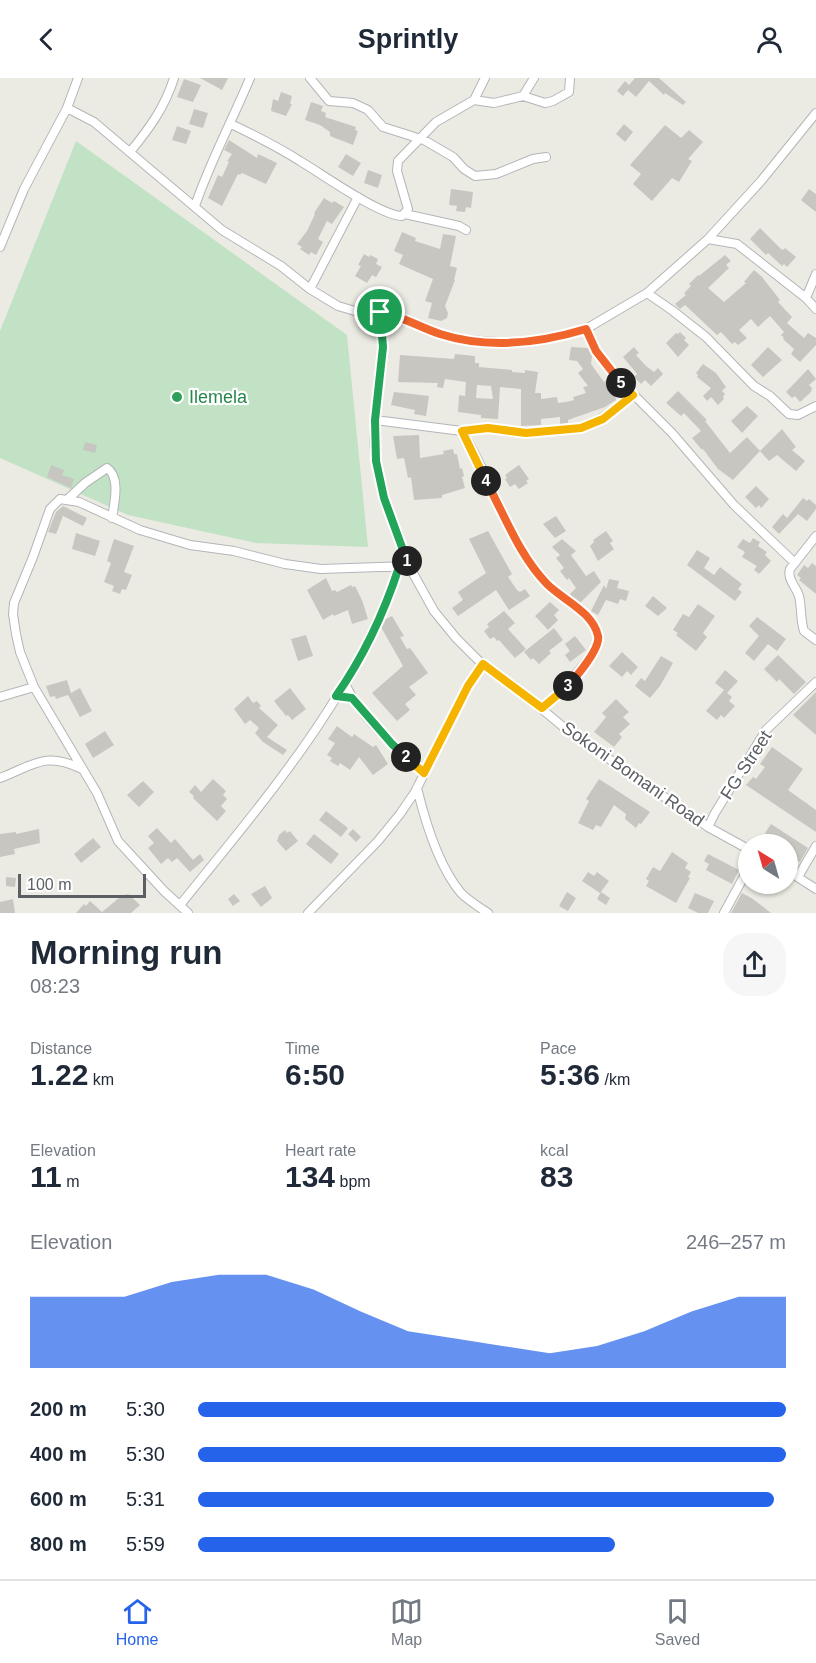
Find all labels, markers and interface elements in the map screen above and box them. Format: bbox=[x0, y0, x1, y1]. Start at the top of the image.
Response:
icon: back bbox=[30, 23, 63, 56]
icon: person bbox=[753, 23, 786, 56]
text: Sprintly bbox=[358, 24, 458, 54]
pin bbox=[354, 286, 405, 337]
icon: arrive bbox=[363, 295, 396, 328]
pin: 5 bbox=[606, 368, 636, 398]
text: 5 bbox=[617, 374, 625, 391]
place label: Ilemela bbox=[189, 387, 248, 407]
marker: Ilemela bbox=[170, 390, 184, 404]
pin: 4 bbox=[471, 466, 501, 496]
text: 4 bbox=[482, 472, 490, 489]
pin: 1 bbox=[392, 546, 422, 576]
text: 1 bbox=[403, 552, 411, 569]
pin: 3 bbox=[553, 671, 583, 701]
text: 3 bbox=[564, 677, 572, 694]
street label: Sokoni Bomani Road bbox=[558, 717, 708, 831]
street label: FG Street bbox=[716, 727, 776, 803]
pin: 2 bbox=[391, 742, 421, 772]
text: 2 bbox=[402, 748, 410, 765]
north arrow bbox=[738, 834, 798, 894]
map controls bbox=[738, 834, 798, 894]
scale bar bbox=[18, 871, 146, 899]
text: 100 m bbox=[27, 876, 71, 893]
button: share bbox=[723, 933, 786, 996]
text: Morning run bbox=[30, 934, 222, 971]
text: 08:23 bbox=[30, 975, 80, 997]
text: Distance bbox=[30, 1040, 92, 1057]
text: Time bbox=[285, 1040, 320, 1057]
text: Pace bbox=[540, 1040, 576, 1057]
text: 1.22 bbox=[30, 1058, 88, 1091]
text: 6:50 bbox=[285, 1058, 345, 1091]
text: 5:36 bbox=[540, 1058, 600, 1091]
text: km bbox=[88, 1071, 114, 1088]
text: /km bbox=[600, 1071, 630, 1088]
text: Elevation bbox=[30, 1142, 96, 1159]
text: Heart rate bbox=[285, 1142, 356, 1159]
text: kcal bbox=[540, 1142, 568, 1159]
text: 11 bbox=[30, 1160, 62, 1193]
text: 134 bbox=[285, 1160, 335, 1193]
text: 83 bbox=[540, 1160, 573, 1193]
text: m bbox=[62, 1173, 80, 1190]
text: bpm bbox=[335, 1173, 371, 1190]
text: Elevation bbox=[30, 1231, 112, 1253]
text: 246–257 m bbox=[686, 1231, 786, 1253]
text: 200 m bbox=[30, 1398, 87, 1420]
text: 5:30 bbox=[126, 1398, 165, 1420]
text: 400 m bbox=[30, 1443, 87, 1465]
text: 5:30 bbox=[126, 1443, 165, 1465]
text: 600 m bbox=[30, 1488, 87, 1510]
text: 5:31 bbox=[126, 1488, 165, 1510]
text: 800 m bbox=[30, 1533, 87, 1555]
text: 5:59 bbox=[126, 1533, 165, 1555]
tab: Home bbox=[116, 1595, 159, 1649]
tab: Map bbox=[390, 1595, 423, 1649]
tab: Saved bbox=[655, 1595, 700, 1649]

